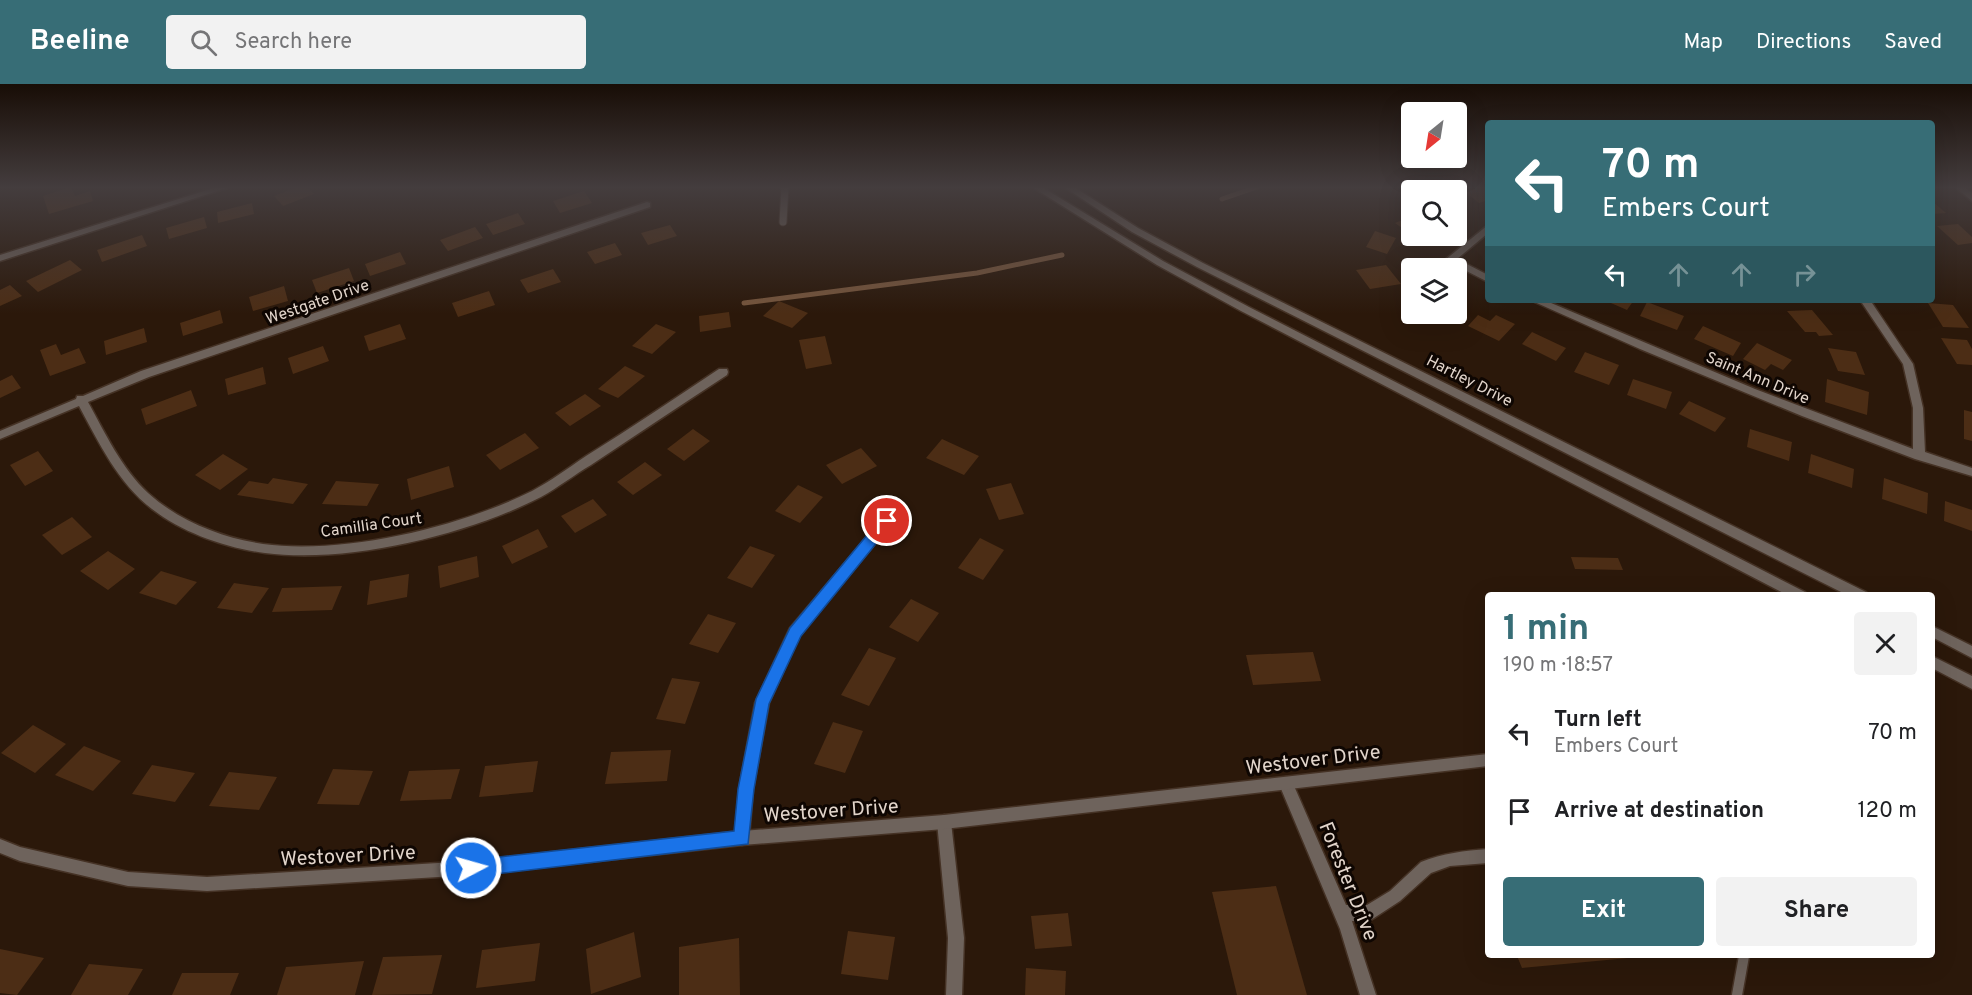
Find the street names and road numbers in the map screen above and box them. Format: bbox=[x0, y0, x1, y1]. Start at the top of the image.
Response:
street label: Westgate Drive bbox=[263, 276, 372, 330]
street label: Saint Ann Drive bbox=[1702, 348, 1812, 410]
street label: Hartley Drive bbox=[1423, 351, 1516, 412]
street label: Camillia Court bbox=[319, 509, 423, 543]
street label: Westover Drive bbox=[1244, 740, 1382, 782]
street label: Westover Drive bbox=[763, 794, 900, 830]
street label: Forester Drive bbox=[1312, 819, 1383, 945]
street label: Westover Drive bbox=[280, 840, 416, 874]

